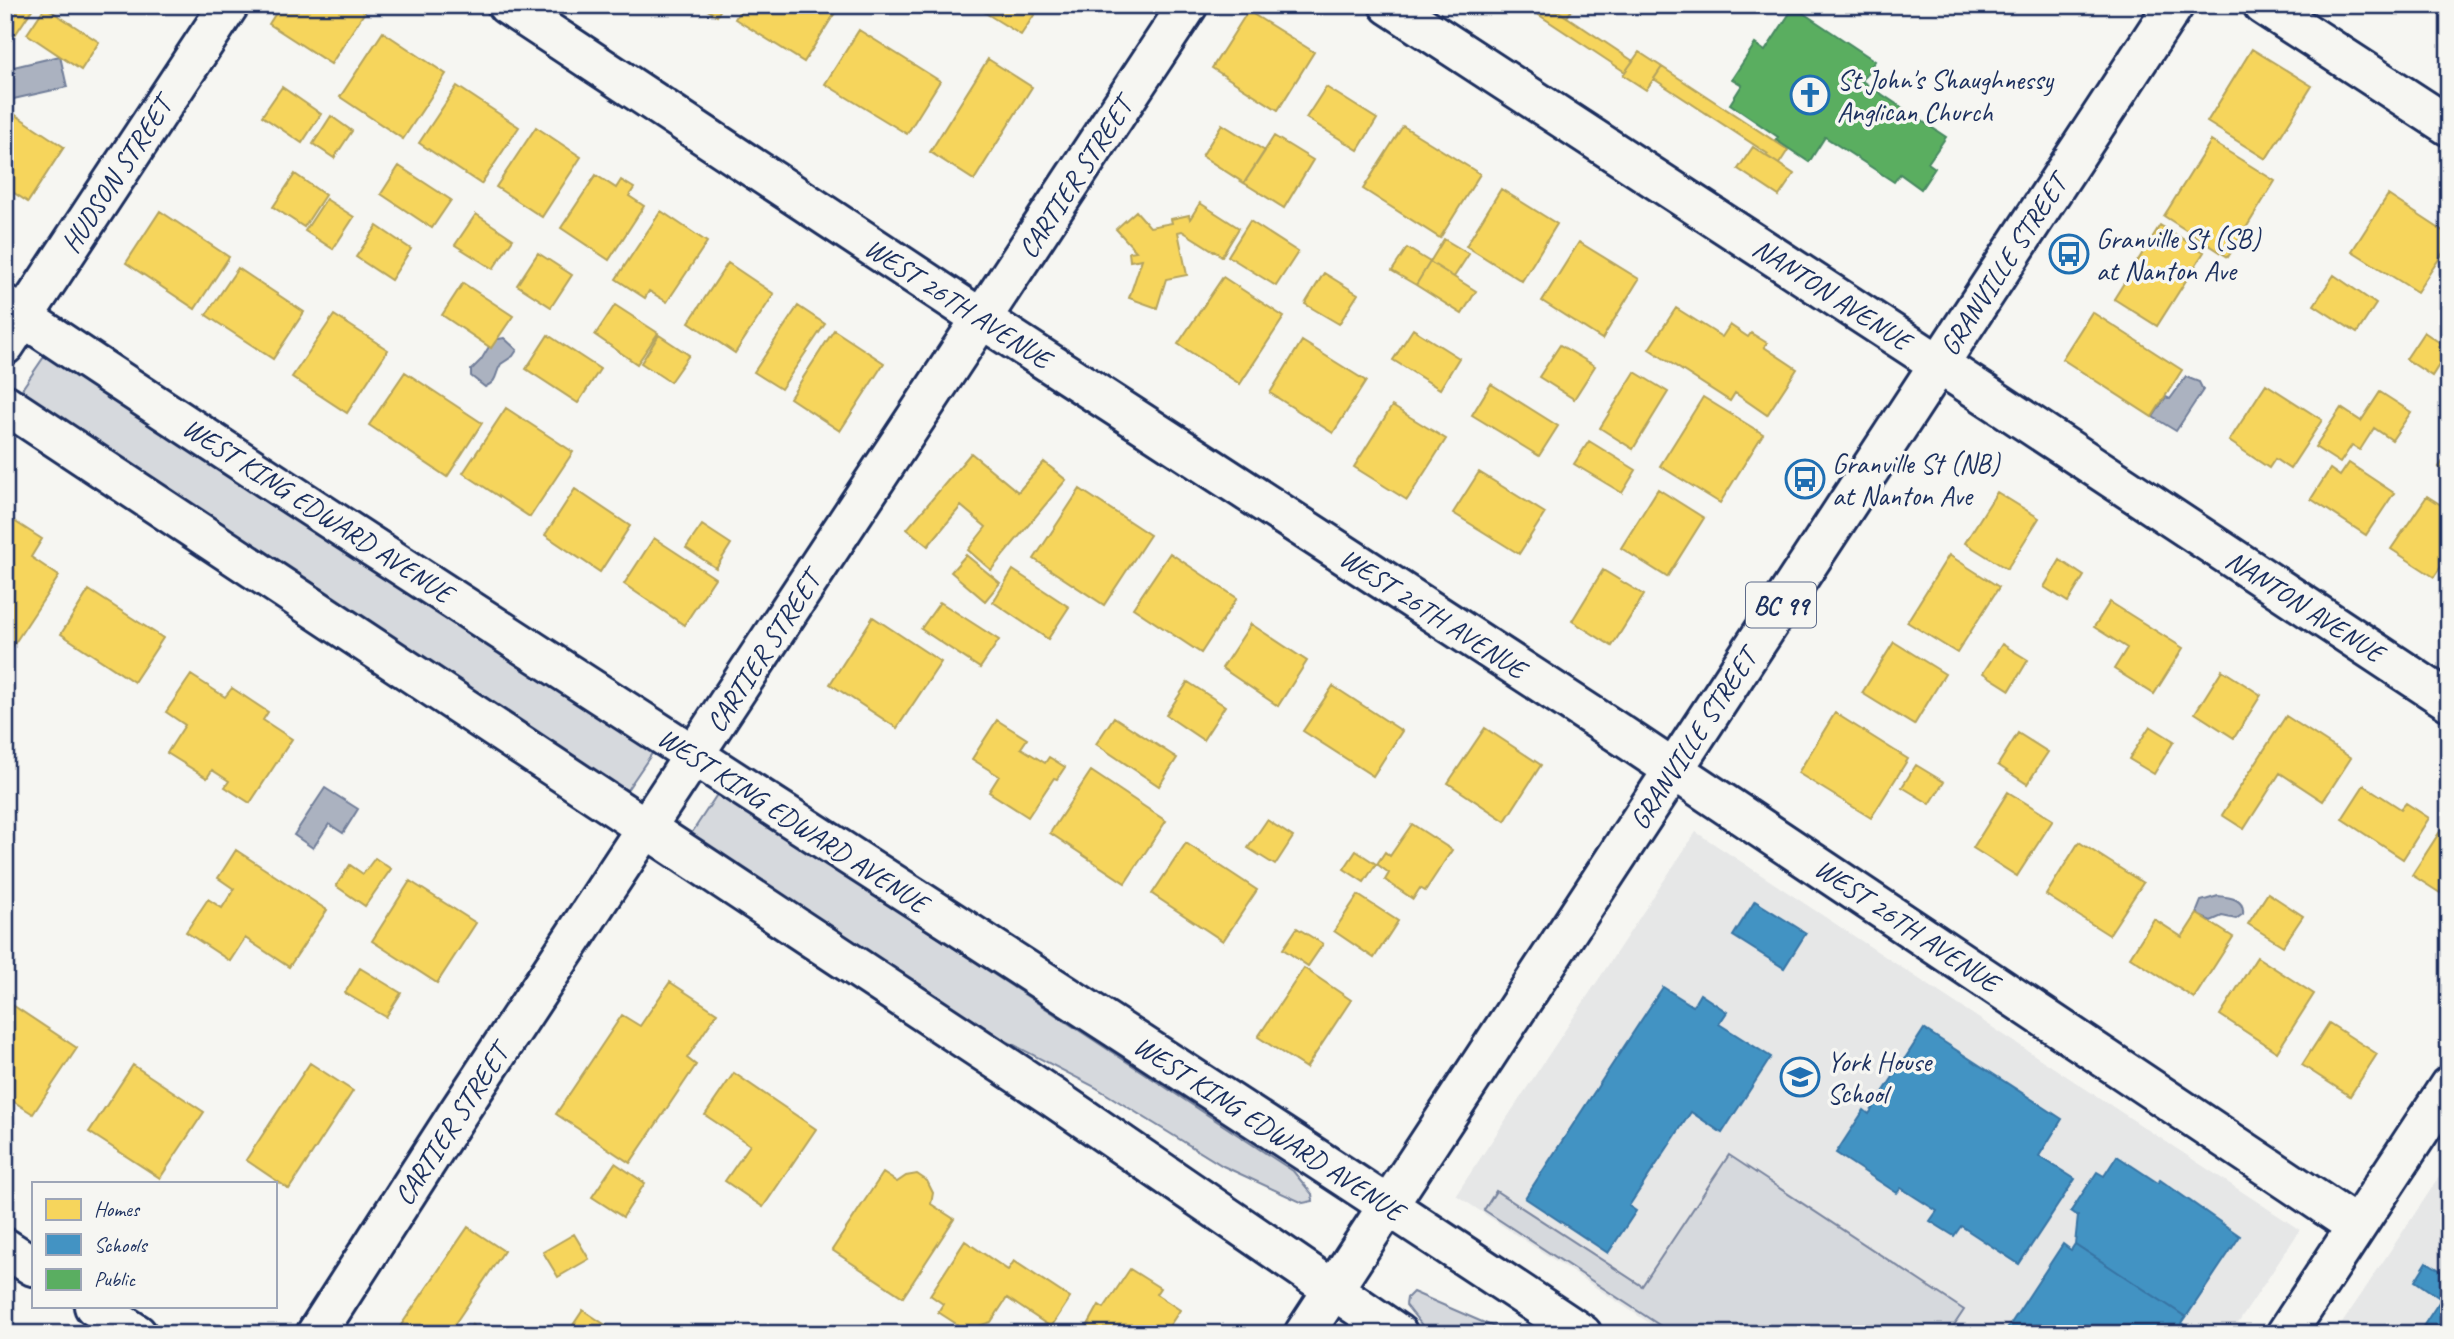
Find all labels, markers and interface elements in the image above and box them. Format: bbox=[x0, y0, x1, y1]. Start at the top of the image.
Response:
place label: St John's Shaughnessy Anglican Church bbox=[1837, 62, 2055, 129]
church icon: St John's Shaughnessy Anglican Church bbox=[1789, 74, 1831, 116]
street label: HUDSON STREET bbox=[53, 85, 183, 259]
street label: CARTIER STREET bbox=[1010, 85, 1144, 265]
street label: GRANVILLE STREET bbox=[1932, 163, 2078, 362]
place label: Granville St (SB) at Nanton Ave bbox=[2096, 221, 2262, 288]
street label: WEST 26TH AVENUE bbox=[858, 230, 1060, 378]
street label: NANTON AVENUE bbox=[1747, 230, 1921, 360]
bus stop icon: Granville St (SB) at Nanton Ave bbox=[2048, 233, 2090, 275]
street label: WEST KING EDWARD AVENUE bbox=[176, 410, 463, 612]
place label: Granville St (NB) at Nanton Ave bbox=[1832, 446, 2001, 513]
bus stop icon: Granville St (NB) at Nanton Ave bbox=[1784, 458, 1826, 500]
street label: WEST 26TH AVENUE bbox=[1333, 540, 1535, 688]
street label: NANTON AVENUE bbox=[2220, 542, 2394, 672]
street label: CARTIER STREET bbox=[698, 559, 832, 739]
road number: BC 99 bbox=[1746, 582, 1816, 628]
street label: GRANVILLE STREET bbox=[1622, 637, 1768, 836]
street label: WEST KING EDWARD AVENUE bbox=[651, 720, 938, 922]
street label: WEST 26TH AVENUE bbox=[1808, 850, 2008, 1001]
street label: WEST KING EDWARD AVENUE bbox=[1127, 1028, 1414, 1230]
street label: CARTIER STREET bbox=[386, 1032, 520, 1212]
place label: York House School bbox=[1827, 1044, 1933, 1111]
school or university icon: York House School bbox=[1779, 1056, 1821, 1098]
legend bbox=[32, 1182, 276, 1308]
text: Homes bbox=[94, 1196, 141, 1222]
text: Schools bbox=[94, 1232, 148, 1258]
text: Public bbox=[94, 1266, 136, 1292]

